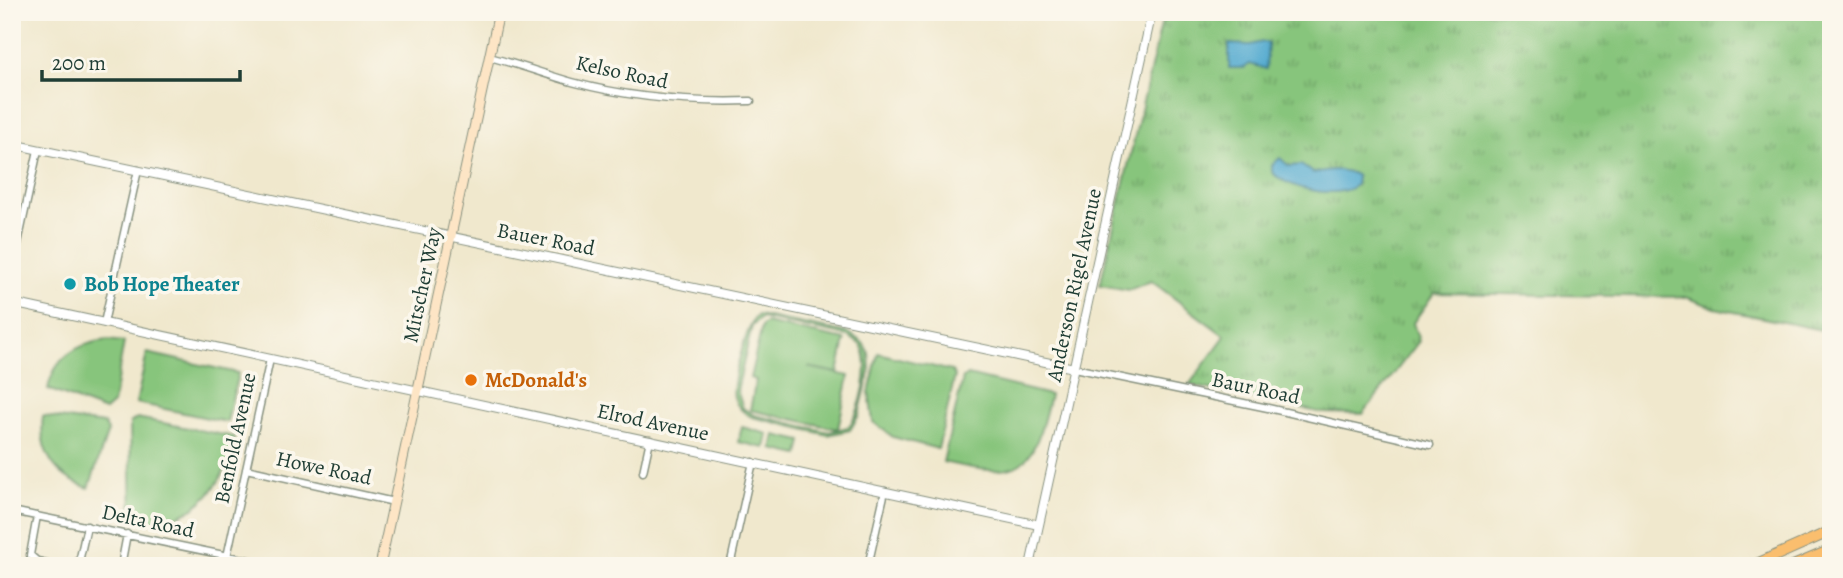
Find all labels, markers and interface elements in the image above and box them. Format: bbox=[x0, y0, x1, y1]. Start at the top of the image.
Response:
scale bar bbox=[42, 38, 240, 82]
text: 200 m bbox=[52, 49, 106, 77]
street label: Kelso Road bbox=[573, 49, 672, 96]
street label: Anderson Rigel Avenue bbox=[1040, 186, 1108, 385]
street label: Bauer Road bbox=[495, 216, 598, 262]
street label: Mitscher Way bbox=[396, 224, 448, 345]
place label: Bob Hope Theater bbox=[84, 270, 240, 298]
marker: Bob Hope Theater bbox=[62, 276, 78, 292]
street label: Baur Road bbox=[1209, 365, 1303, 411]
place label: McDonald's bbox=[485, 366, 587, 394]
street label: Benfold Avenue bbox=[207, 370, 263, 506]
marker: McDonald's bbox=[463, 372, 479, 388]
street label: Elrod Avenue bbox=[594, 396, 712, 448]
street label: Howe Road bbox=[274, 444, 375, 492]
street label: Delta Road bbox=[99, 498, 198, 545]

